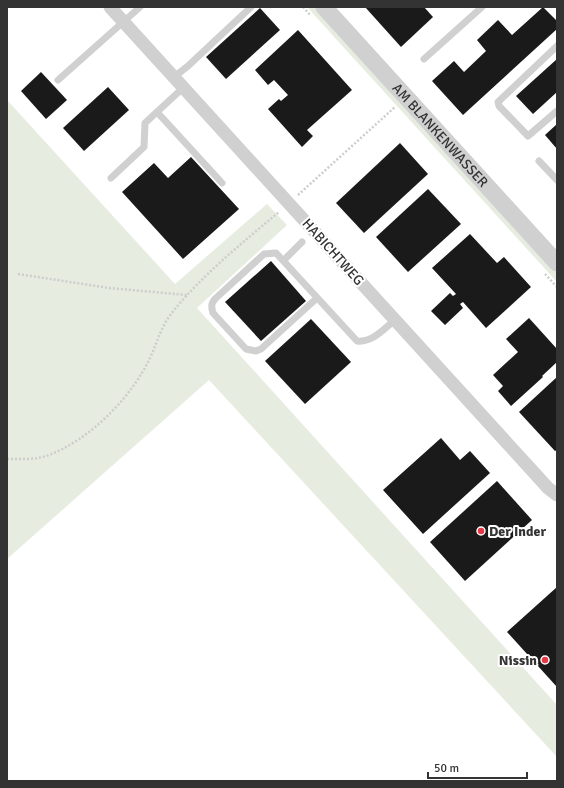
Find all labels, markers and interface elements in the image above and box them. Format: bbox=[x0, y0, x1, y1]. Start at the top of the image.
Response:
street label: AM BLANKENWASSER bbox=[389, 79, 492, 190]
street label: HABICHTWEG bbox=[299, 215, 367, 289]
place label: Der Inder bbox=[489, 523, 546, 540]
marker: Der Inder bbox=[476, 526, 486, 536]
place label: Nissin bbox=[499, 652, 537, 669]
marker: Nissin bbox=[540, 655, 550, 665]
scale bar bbox=[428, 754, 527, 780]
text: 50 m bbox=[434, 761, 459, 776]

